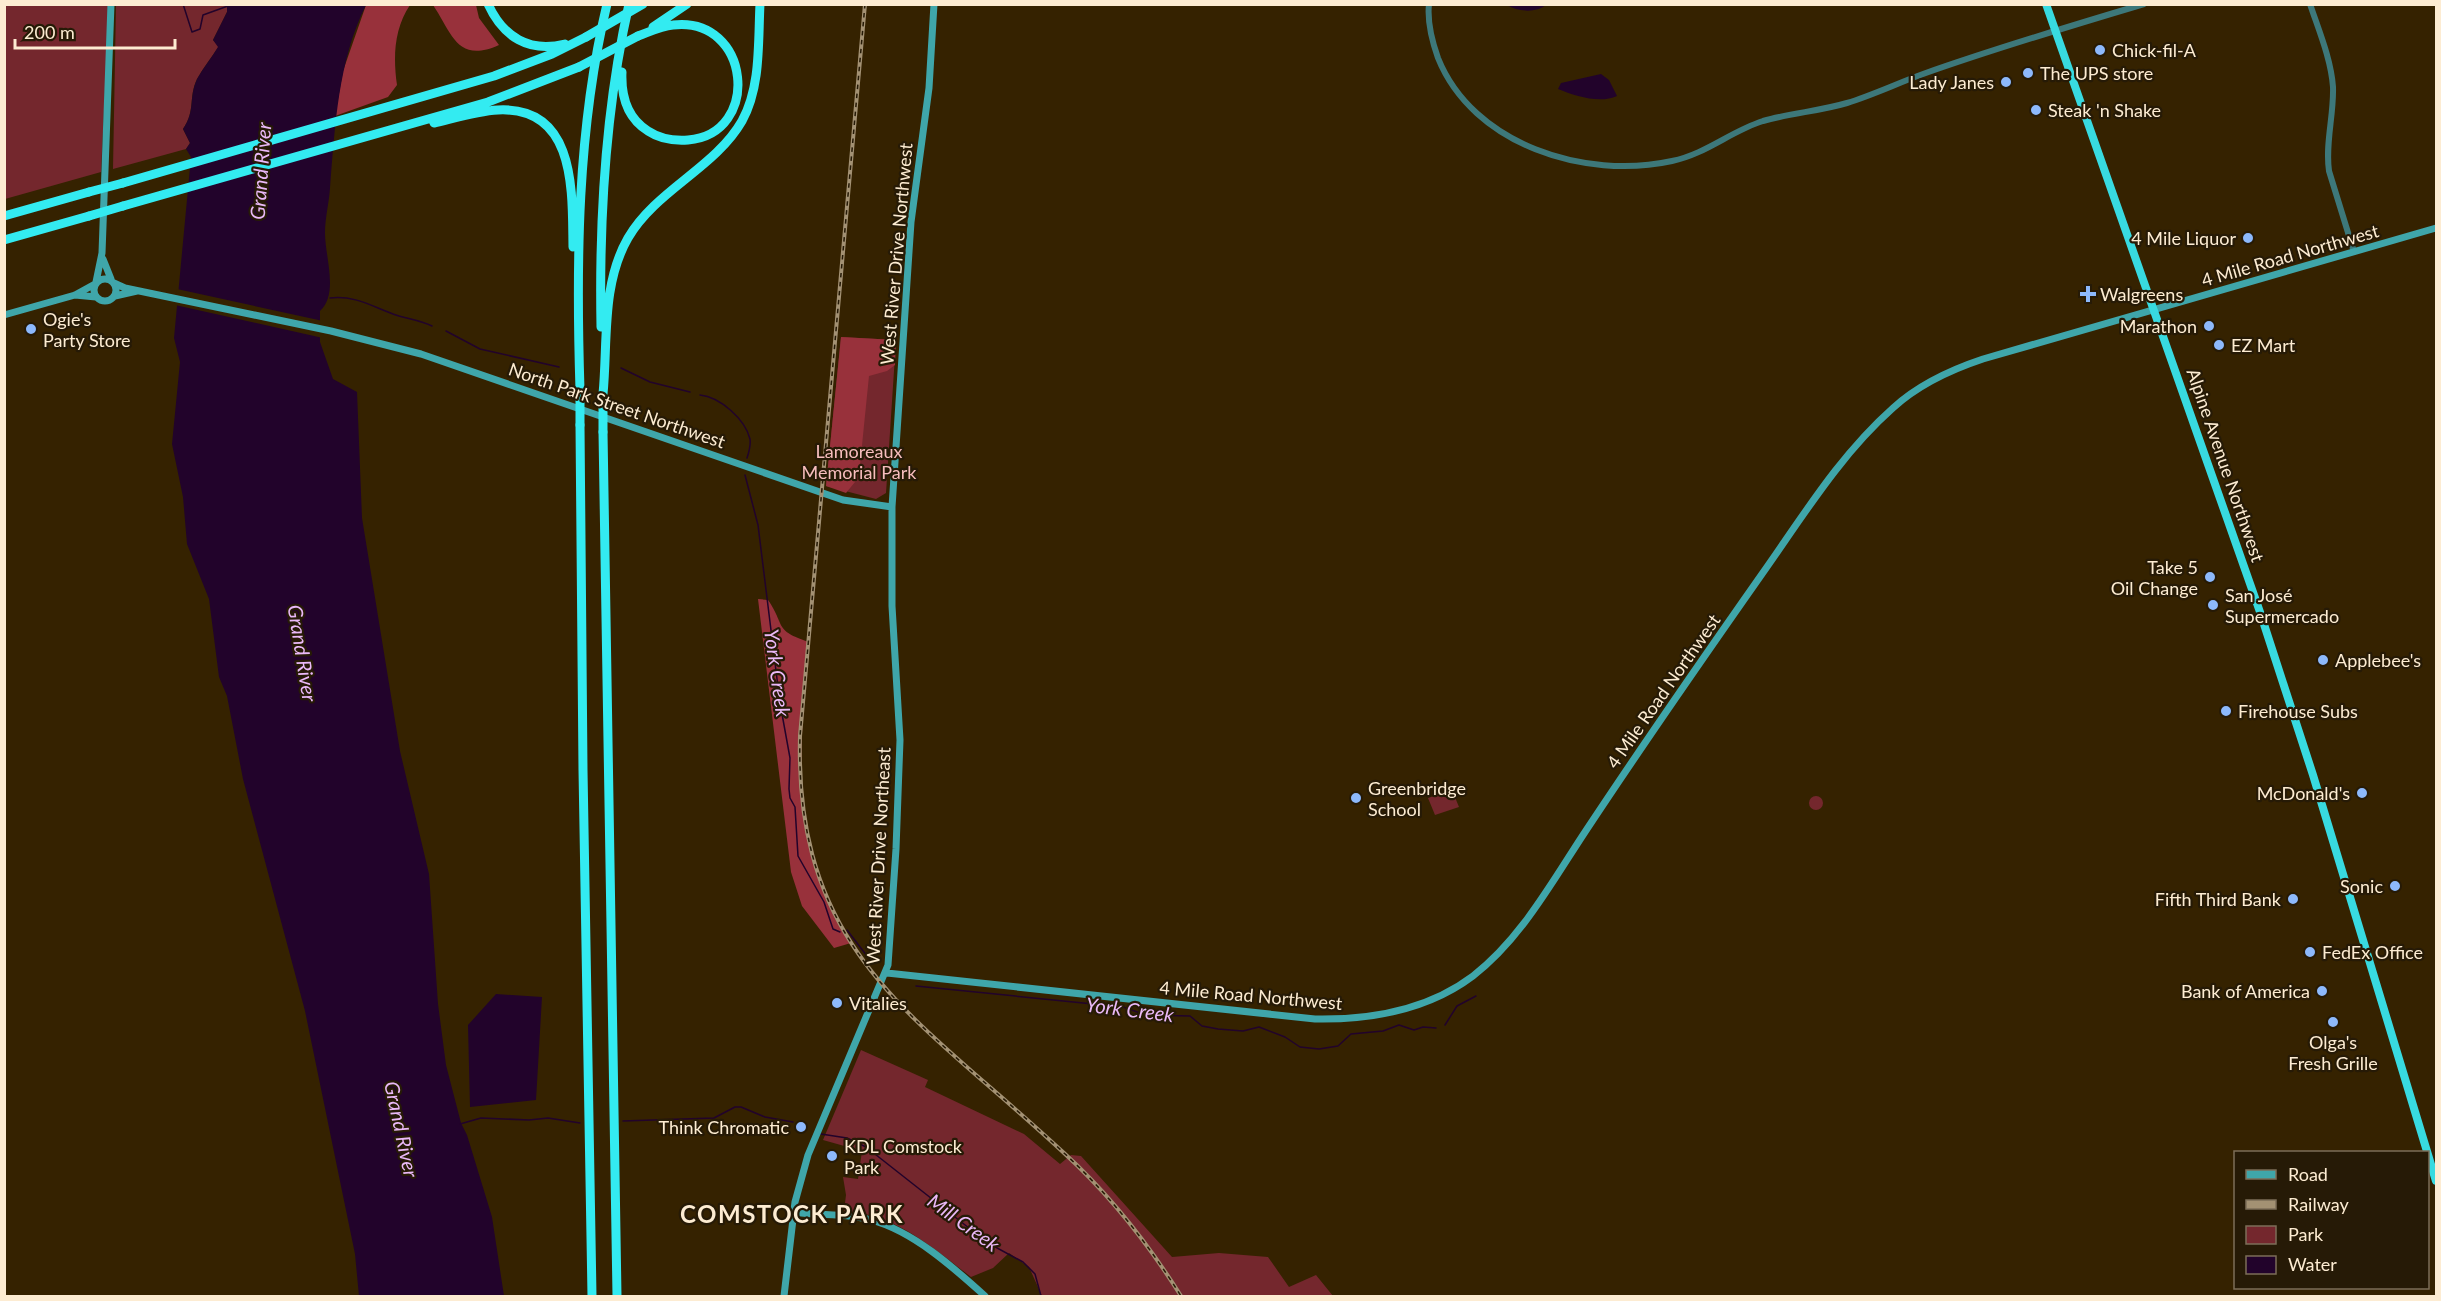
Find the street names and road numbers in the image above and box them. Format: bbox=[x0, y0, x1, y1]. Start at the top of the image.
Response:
street label: West River Drive Northwest bbox=[875, 142, 917, 366]
street label: 4 Mile Road Northwest bbox=[2199, 219, 2382, 291]
street label: North Park Street Northwest bbox=[506, 358, 729, 453]
street label: Alpine Avenue Northwest bbox=[2183, 365, 2270, 565]
street label: 4 Mile Road Northwest bbox=[1601, 609, 1725, 772]
street label: West River Drive Northeast bbox=[861, 746, 895, 965]
street label: 4 Mile Road Northwest bbox=[1159, 976, 1344, 1014]

